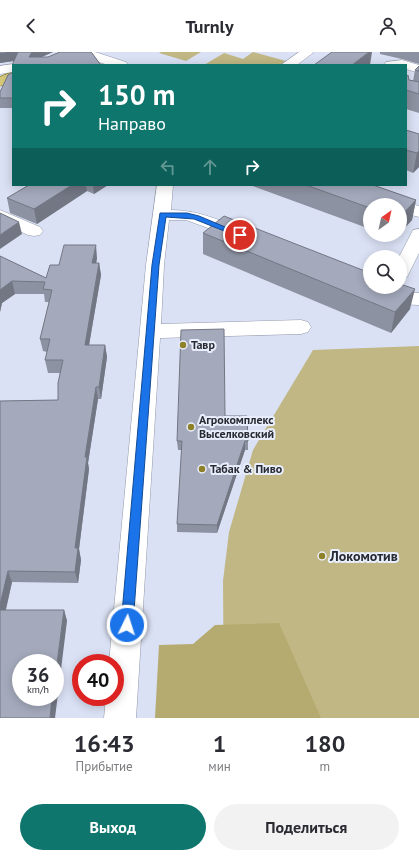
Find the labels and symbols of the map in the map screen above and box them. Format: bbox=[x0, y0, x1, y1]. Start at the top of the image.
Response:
north arrow bbox=[363, 198, 407, 242]
pin bbox=[223, 218, 257, 252]
place label: Тавр bbox=[191, 337, 215, 352]
marker: Тавр bbox=[178, 340, 188, 350]
place label: Агрокомплекс Выселковский bbox=[199, 412, 274, 441]
marker: Агрокомплекс Выселковский bbox=[186, 422, 196, 432]
place label: Табак & Пиво bbox=[210, 461, 283, 476]
marker: Табак & Пиво bbox=[197, 464, 207, 474]
place label: Локомотив bbox=[329, 547, 398, 565]
marker: Локомотив bbox=[317, 551, 327, 561]
position arrow bbox=[106, 604, 148, 646]
speed limit sign: 40 bbox=[72, 654, 124, 706]

